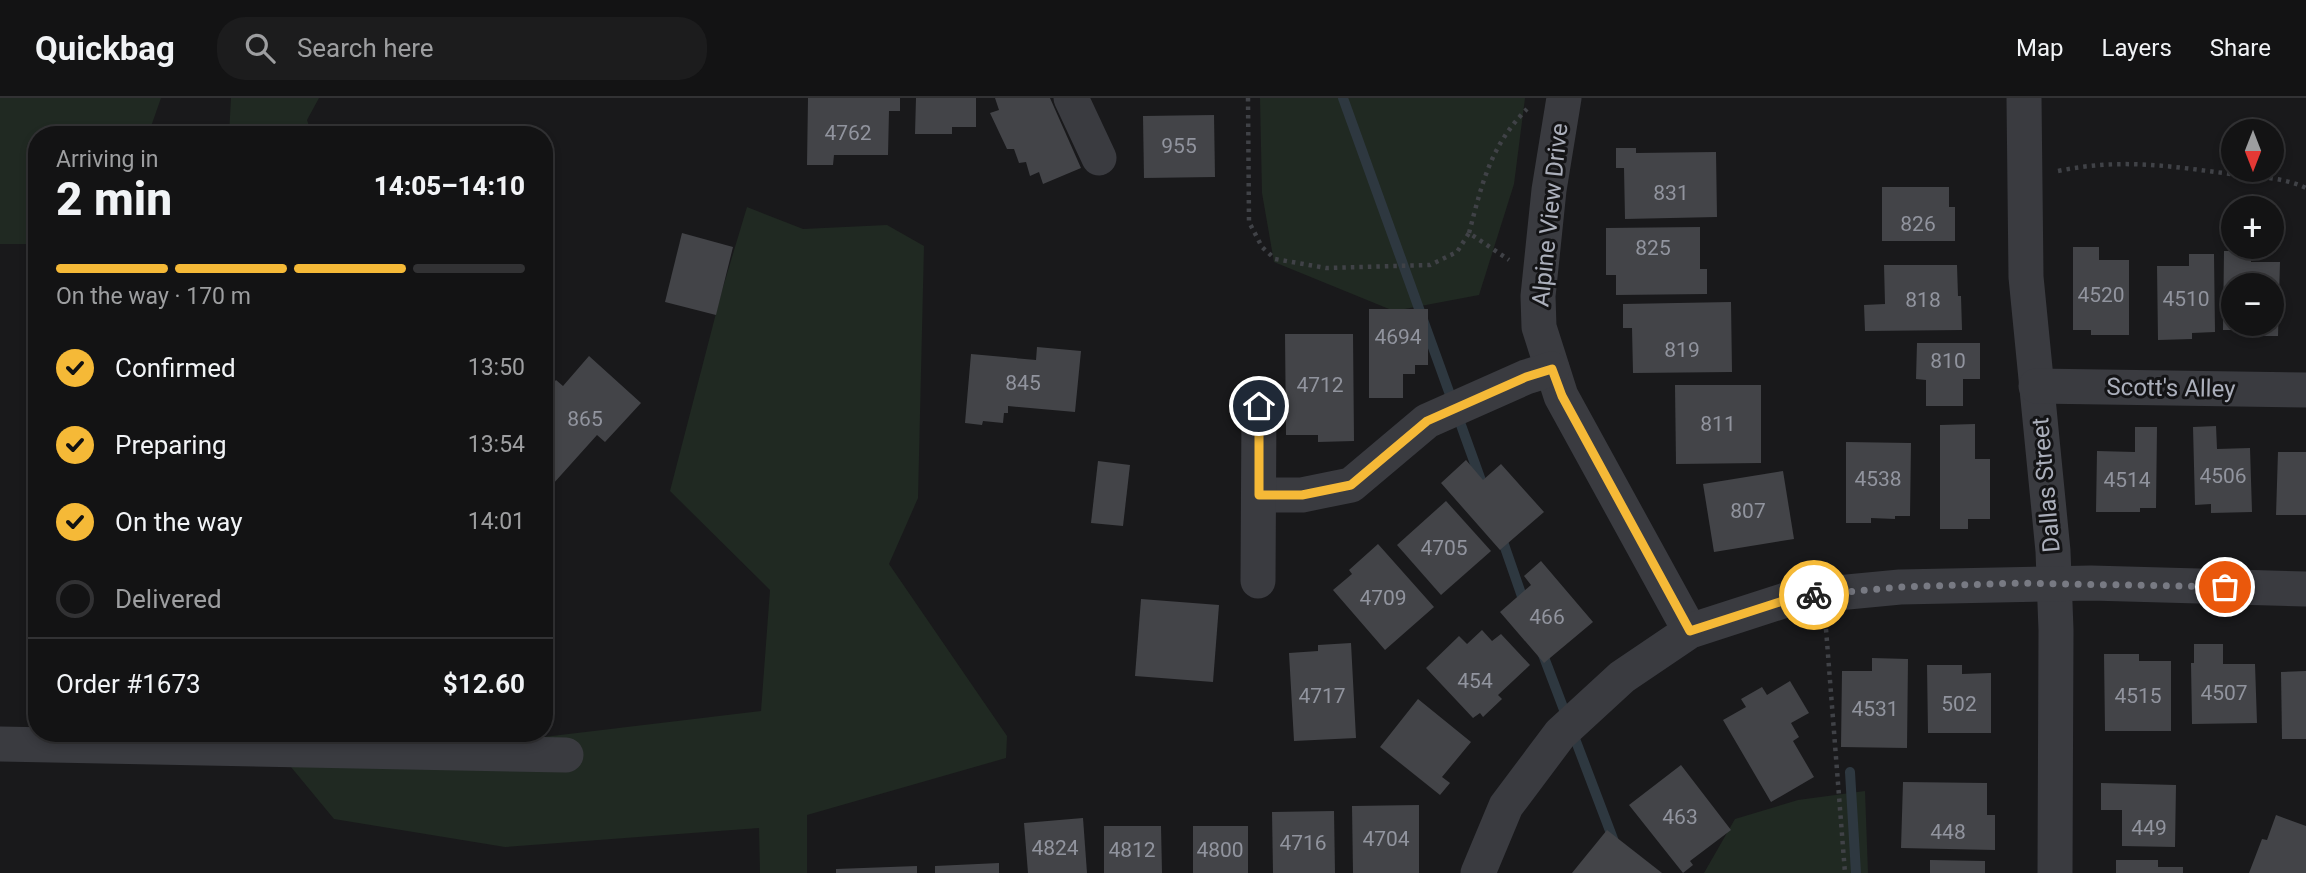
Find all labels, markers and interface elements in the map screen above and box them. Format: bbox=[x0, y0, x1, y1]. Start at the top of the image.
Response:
search box bbox=[217, 17, 707, 80]
text: Quickbag bbox=[35, 29, 175, 68]
icon: search bbox=[241, 29, 279, 67]
text: Search here bbox=[297, 33, 434, 63]
text: Map bbox=[2016, 34, 2064, 62]
text: Layers bbox=[2102, 34, 2172, 62]
text: Share bbox=[2210, 34, 2271, 62]
north arrow bbox=[2221, 119, 2284, 182]
map controls bbox=[2221, 119, 2284, 336]
house number: 4762 bbox=[824, 121, 872, 145]
street label: Alpine View Drive bbox=[1526, 122, 1574, 308]
house number: 955 bbox=[1161, 134, 1197, 158]
text: Arriving in bbox=[56, 146, 159, 173]
text: 14:05–14:10 bbox=[374, 171, 525, 201]
text: 2 min bbox=[56, 172, 172, 226]
house number: 831 bbox=[1653, 181, 1689, 205]
button: + bbox=[2221, 196, 2284, 259]
house number: 826 bbox=[1900, 212, 1936, 236]
house number: 825 bbox=[1635, 236, 1671, 260]
button: − bbox=[2221, 273, 2284, 336]
text: On the way · 170 m bbox=[56, 283, 251, 310]
house number: 4520 bbox=[2077, 283, 2125, 307]
house number: 4510 bbox=[2162, 287, 2210, 311]
house number: 818 bbox=[1905, 288, 1941, 312]
house number: 4694 bbox=[1374, 325, 1422, 349]
house number: 819 bbox=[1664, 338, 1700, 362]
icon: check bbox=[56, 349, 94, 387]
house number: 810 bbox=[1930, 349, 1966, 373]
text: Confirmed bbox=[115, 353, 236, 383]
text: 13:50 bbox=[468, 354, 525, 381]
house number: 845 bbox=[1005, 371, 1041, 395]
house number: 4712 bbox=[1296, 373, 1344, 397]
street label: Scott's Alley bbox=[2106, 373, 2236, 403]
pin bbox=[1229, 376, 1289, 436]
icon: home bbox=[1240, 387, 1278, 425]
house number: 865 bbox=[567, 407, 603, 431]
house number: 811 bbox=[1700, 412, 1736, 436]
street label: Dallas Street bbox=[2026, 416, 2066, 554]
icon: check bbox=[56, 426, 94, 464]
text: Preparing bbox=[115, 430, 227, 460]
text: 13:54 bbox=[468, 431, 525, 458]
house number: 4506 bbox=[2199, 464, 2247, 488]
house number: 4538 bbox=[1854, 467, 1902, 491]
house number: 4514 bbox=[2103, 468, 2151, 492]
house number: 807 bbox=[1730, 499, 1766, 523]
icon: check bbox=[56, 503, 94, 541]
text: On the way bbox=[115, 507, 243, 537]
text: 14:01 bbox=[468, 508, 525, 535]
house number: 4705 bbox=[1420, 536, 1468, 560]
pin bbox=[2195, 557, 2255, 617]
courier bbox=[1779, 560, 1849, 630]
icon: bag bbox=[2206, 568, 2244, 606]
icon: bike bbox=[1795, 576, 1833, 614]
text: Delivered bbox=[115, 584, 222, 614]
house number: 4709 bbox=[1359, 586, 1407, 610]
house number: 466 bbox=[1529, 605, 1565, 629]
text: Order #1673 bbox=[56, 669, 201, 699]
text: $12.60 bbox=[443, 669, 525, 699]
house number: 454 bbox=[1457, 669, 1493, 693]
house number: 4507 bbox=[2200, 681, 2248, 705]
house number: 4717 bbox=[1298, 684, 1346, 708]
house number: 4515 bbox=[2114, 684, 2162, 708]
house number: 502 bbox=[1941, 692, 1977, 716]
house number: 4531 bbox=[1851, 697, 1899, 721]
house number: 463 bbox=[1662, 805, 1698, 829]
house number: 449 bbox=[2131, 816, 2167, 840]
house number: 448 bbox=[1930, 820, 1966, 844]
house number: 4704 bbox=[1362, 827, 1410, 851]
house number: 4716 bbox=[1279, 831, 1327, 855]
house number: 4824 bbox=[1031, 836, 1079, 860]
house number: 4812 bbox=[1108, 838, 1156, 862]
house number: 4800 bbox=[1196, 838, 1244, 862]

